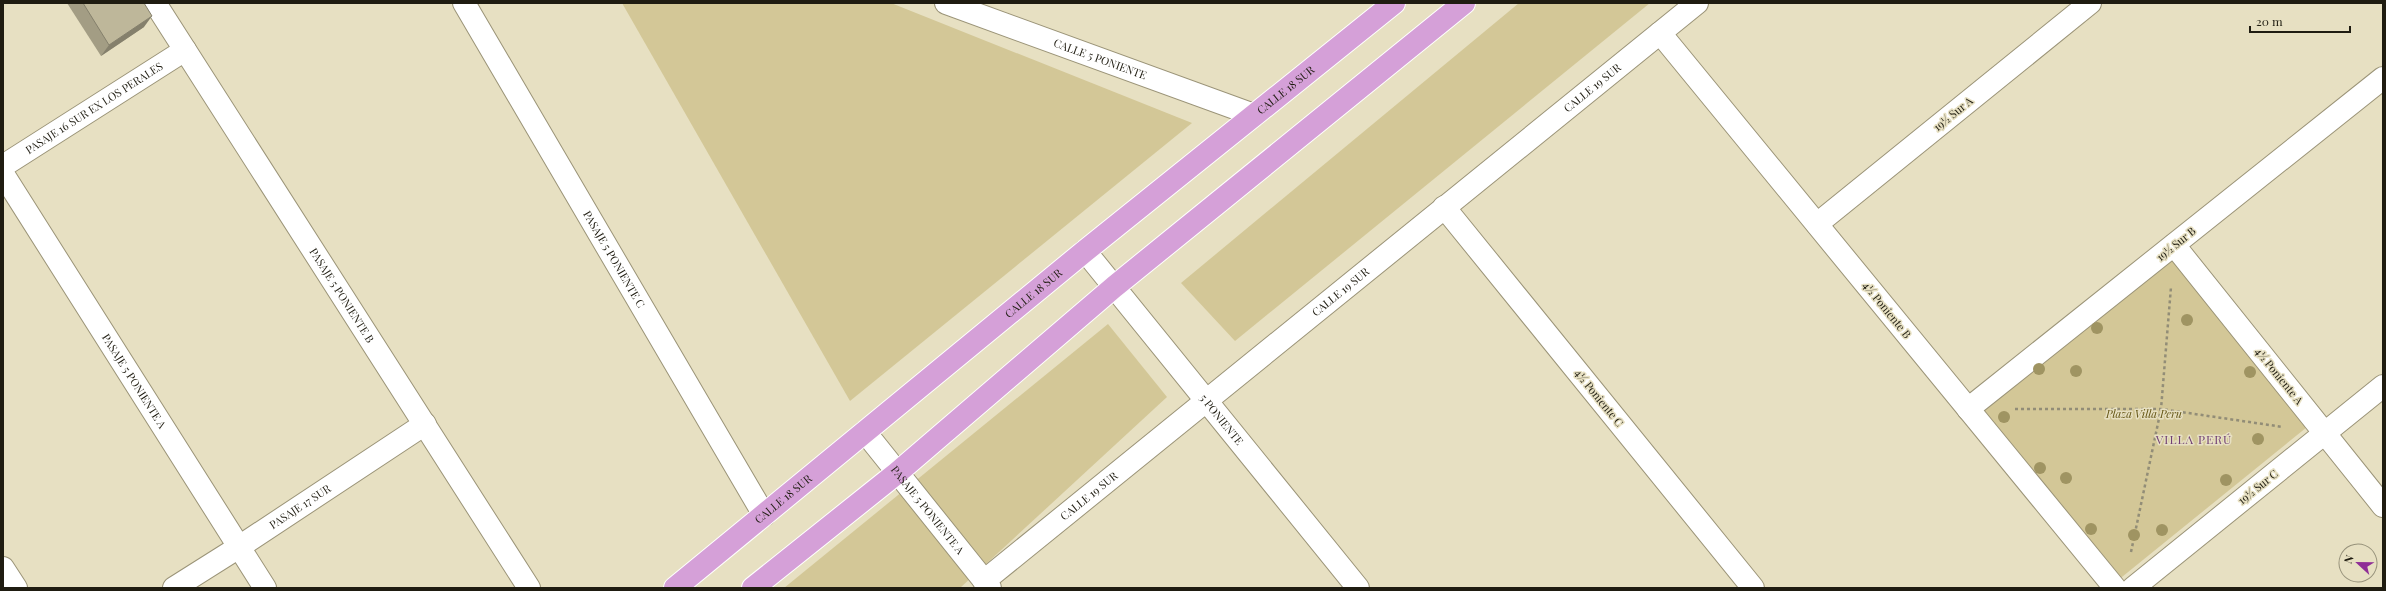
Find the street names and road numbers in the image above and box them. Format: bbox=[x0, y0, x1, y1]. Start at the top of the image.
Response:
street label: CALLE 5 PONIENTE bbox=[1052, 35, 1149, 82]
street label: PASAJE 16 SUR EX LOS PERALES bbox=[22, 58, 165, 157]
street label: CALLE 19 SUR bbox=[1560, 59, 1624, 115]
street label: CALLE 18 SUR bbox=[1253, 61, 1318, 117]
street label: 19½ Sur A bbox=[1930, 93, 1975, 134]
street label: PASAJE 5 PONIENTE C bbox=[580, 208, 649, 310]
street label: 19½ Sur B bbox=[2153, 223, 2199, 264]
street label: PASAJE 5 PONIENTE B bbox=[306, 245, 378, 345]
street label: CALLE 19 SUR bbox=[1308, 263, 1373, 319]
street label: CALLE 18 SUR bbox=[1001, 264, 1066, 321]
street label: 4½ Poniente B bbox=[1860, 278, 1915, 341]
street label: PASAJE 5 PONIENTE A bbox=[99, 331, 170, 431]
street label: 4½ Poniente A bbox=[2252, 344, 2307, 407]
street label: 4½ Poniente C bbox=[1572, 366, 1627, 430]
street label: 5 PONIENTE bbox=[1197, 391, 1247, 448]
street label: PASAJE 5 PONIENTE A bbox=[888, 462, 968, 557]
street label: 19½ Sur C bbox=[2235, 466, 2281, 507]
street label: CALLE 19 SUR bbox=[1057, 467, 1121, 523]
street label: CALLE 18 SUR bbox=[751, 470, 815, 527]
street label: PASAJE 17 SUR bbox=[266, 480, 334, 532]

